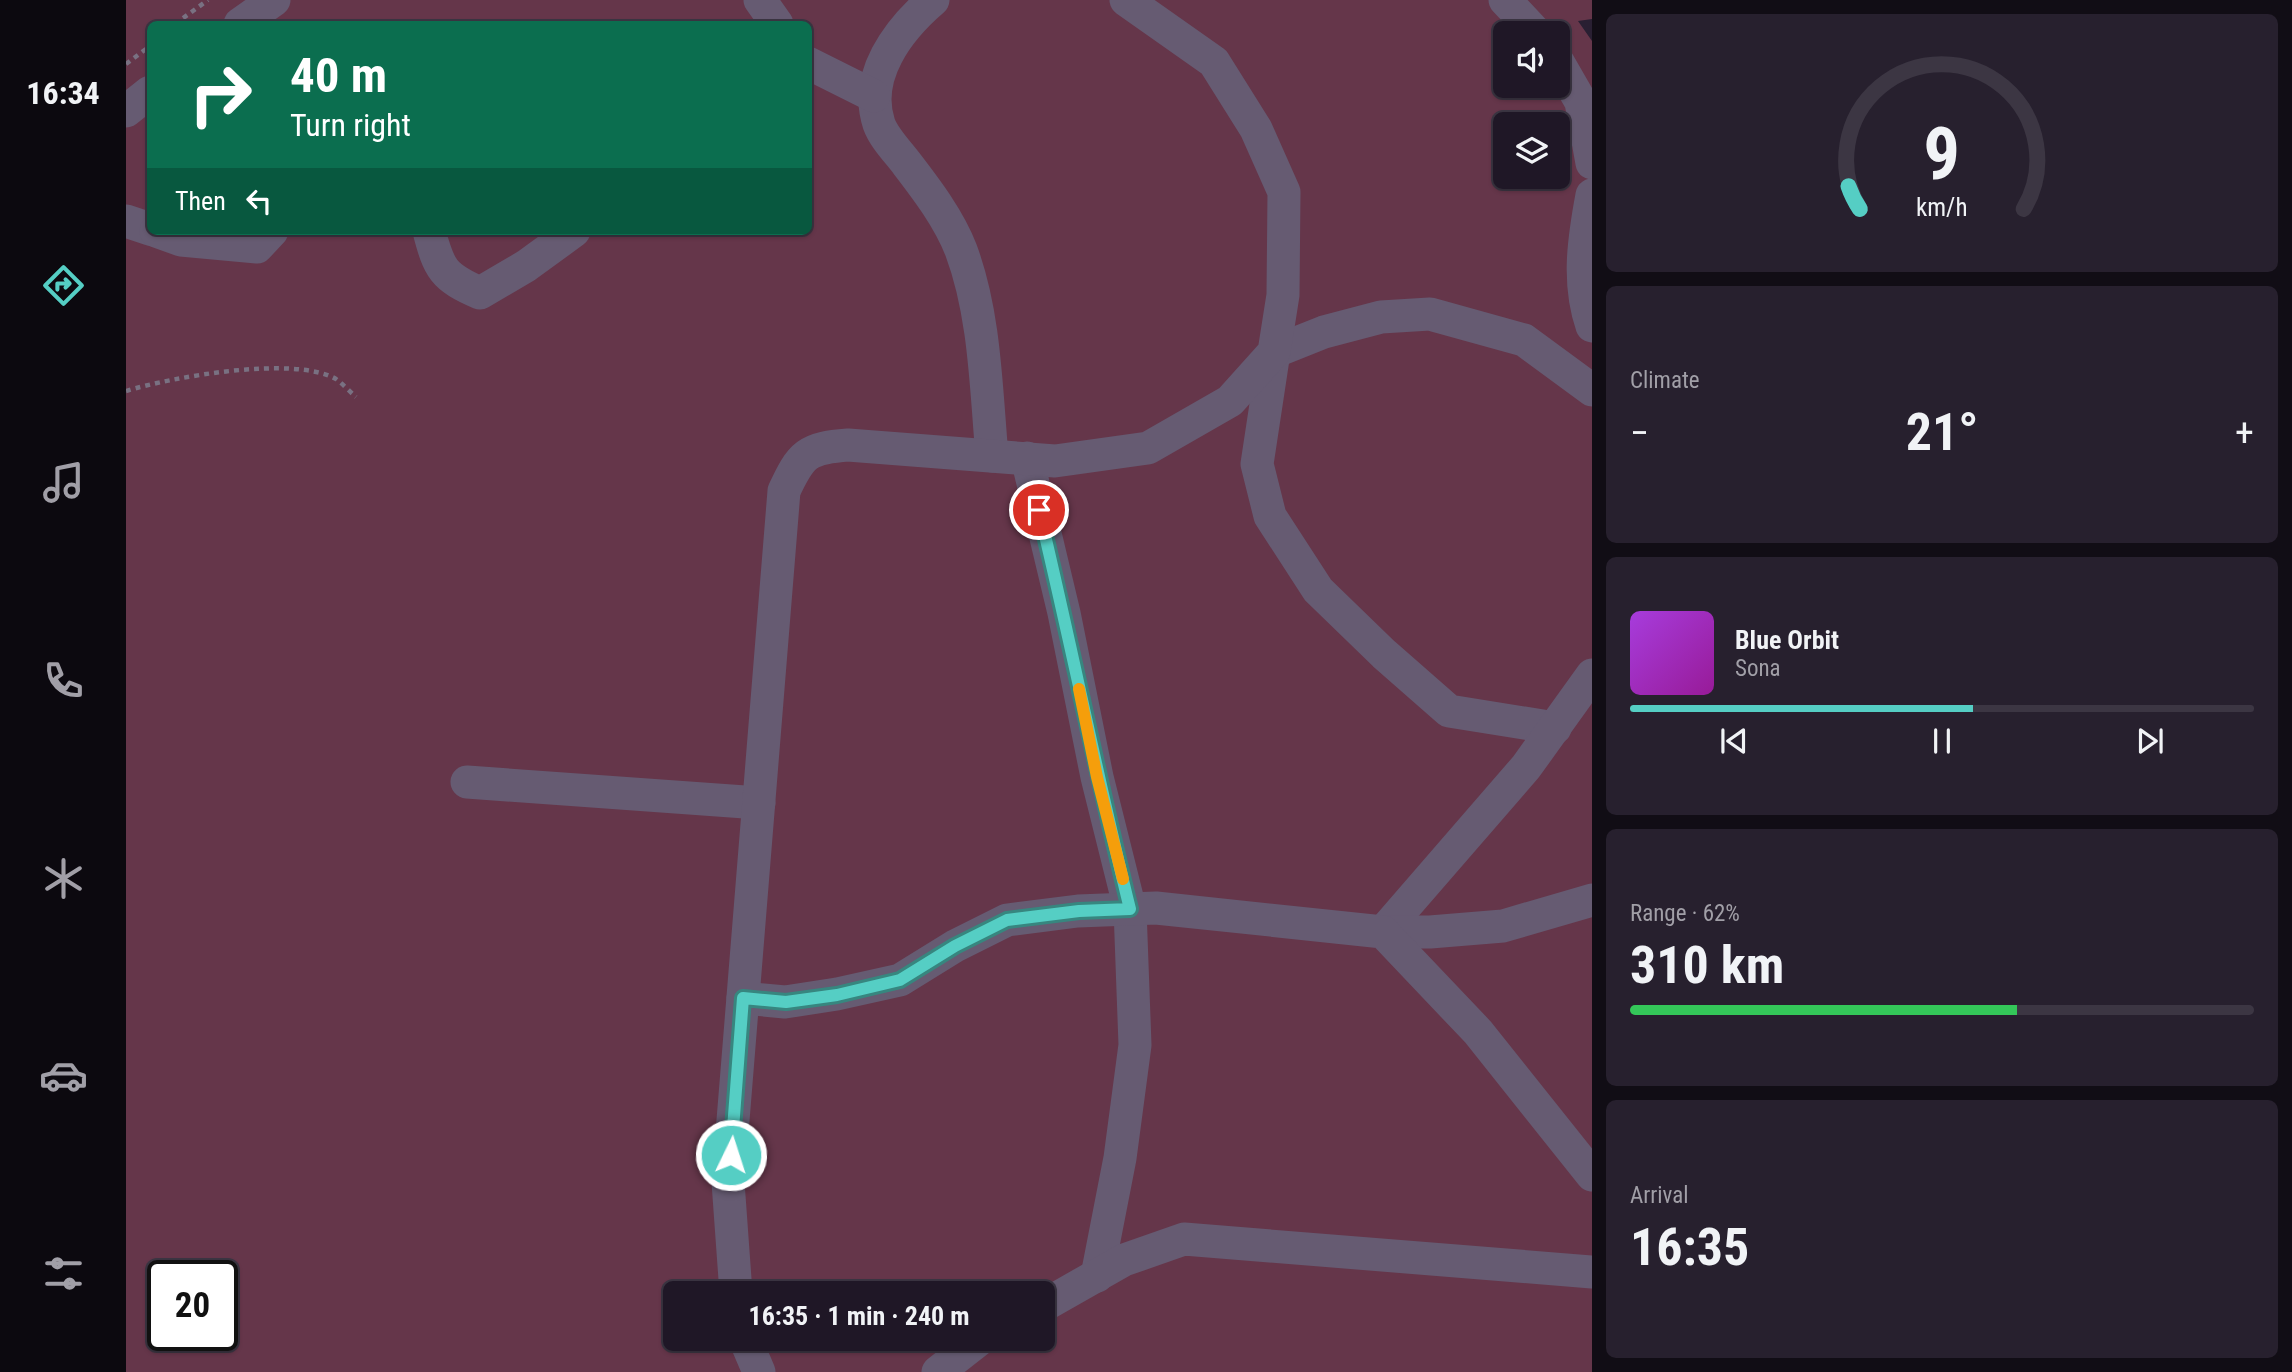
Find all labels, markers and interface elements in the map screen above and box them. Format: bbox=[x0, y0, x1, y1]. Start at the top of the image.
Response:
map controls bbox=[1493, 21, 1570, 189]
button: sound bbox=[1493, 21, 1570, 98]
text: 40 m bbox=[290, 47, 387, 104]
icon: right bbox=[175, 49, 266, 140]
text: 16:34 bbox=[26, 74, 100, 112]
text: Turn right bbox=[290, 106, 411, 144]
text: 9 bbox=[1924, 111, 1960, 197]
button: layers bbox=[1493, 112, 1570, 189]
icon: left bbox=[240, 182, 278, 220]
text: Then bbox=[175, 186, 226, 216]
text: km/h bbox=[1916, 193, 1968, 222]
icon: directions bbox=[39, 261, 88, 310]
text: Climate bbox=[1630, 367, 1700, 394]
text: 21° bbox=[1906, 402, 1978, 463]
text: − bbox=[1630, 411, 1649, 455]
text: + bbox=[2235, 411, 2254, 455]
icon: music bbox=[39, 458, 88, 507]
pin bbox=[1009, 480, 1069, 540]
icon: arrive bbox=[1020, 491, 1058, 529]
text: Blue Orbit bbox=[1735, 625, 1839, 655]
text: Sona bbox=[1735, 655, 1781, 682]
icon: phone bbox=[39, 656, 88, 705]
icon: previous bbox=[1715, 722, 1753, 760]
icon: pause bbox=[1923, 722, 1961, 760]
icon: next bbox=[2131, 722, 2169, 760]
icon: climate bbox=[39, 854, 88, 903]
text: Range · 62% bbox=[1630, 900, 1740, 927]
text: 310 km bbox=[1630, 935, 1784, 996]
icon: car bbox=[39, 1051, 88, 1100]
position arrow bbox=[694, 1118, 768, 1192]
text: Arrival bbox=[1630, 1182, 1689, 1209]
text: 16:35 bbox=[1630, 1217, 1749, 1278]
icon: filters bbox=[39, 1249, 88, 1298]
speed limit sign: 20 bbox=[147, 1260, 238, 1351]
text: 16:35 · 1 min · 240 m bbox=[749, 1301, 969, 1331]

